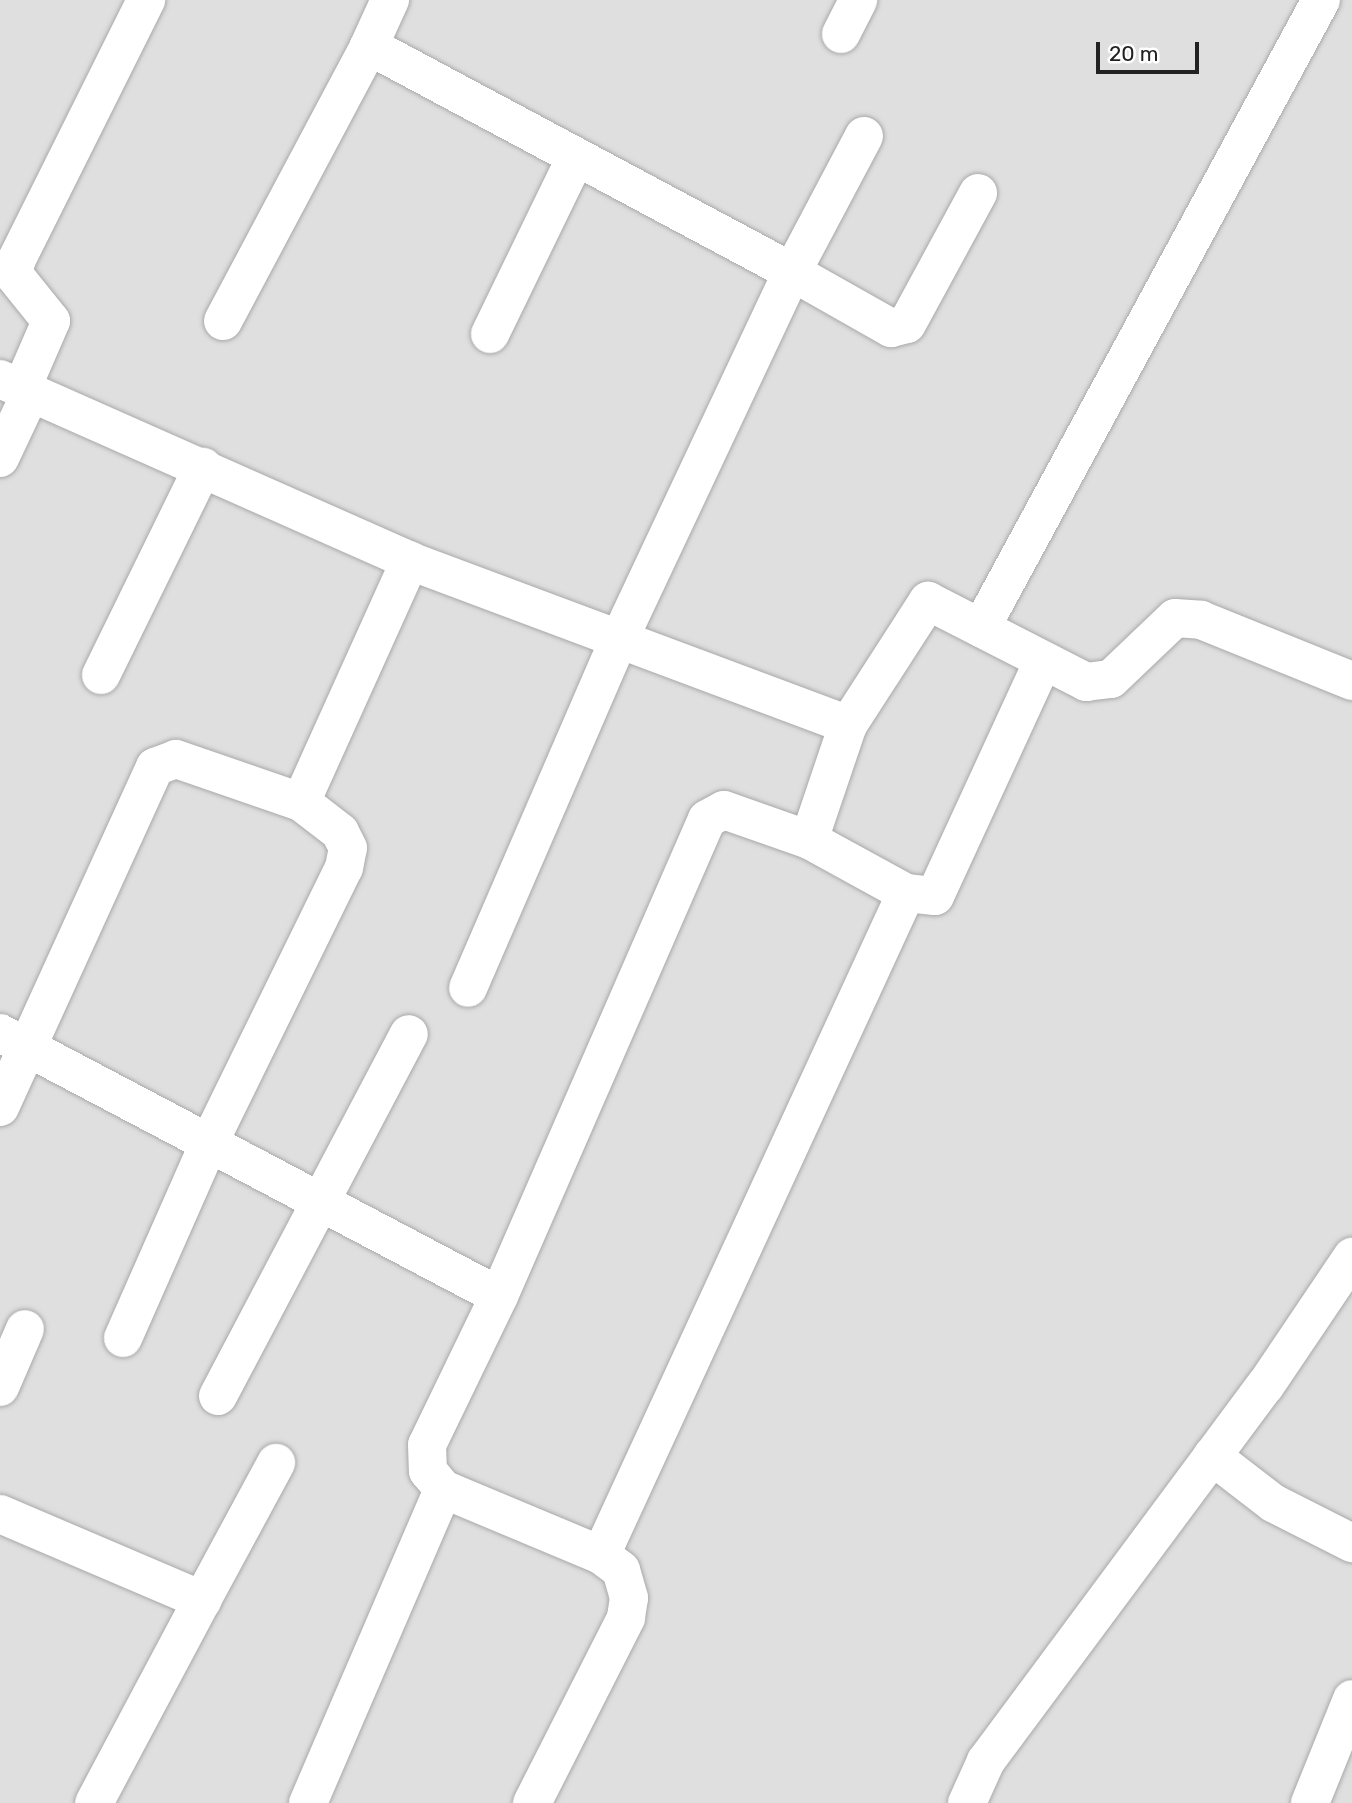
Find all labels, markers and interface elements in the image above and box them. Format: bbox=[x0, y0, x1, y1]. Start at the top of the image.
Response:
scale bar bbox=[1100, 28, 1203, 72]
text: 20 m bbox=[1109, 41, 1158, 66]

